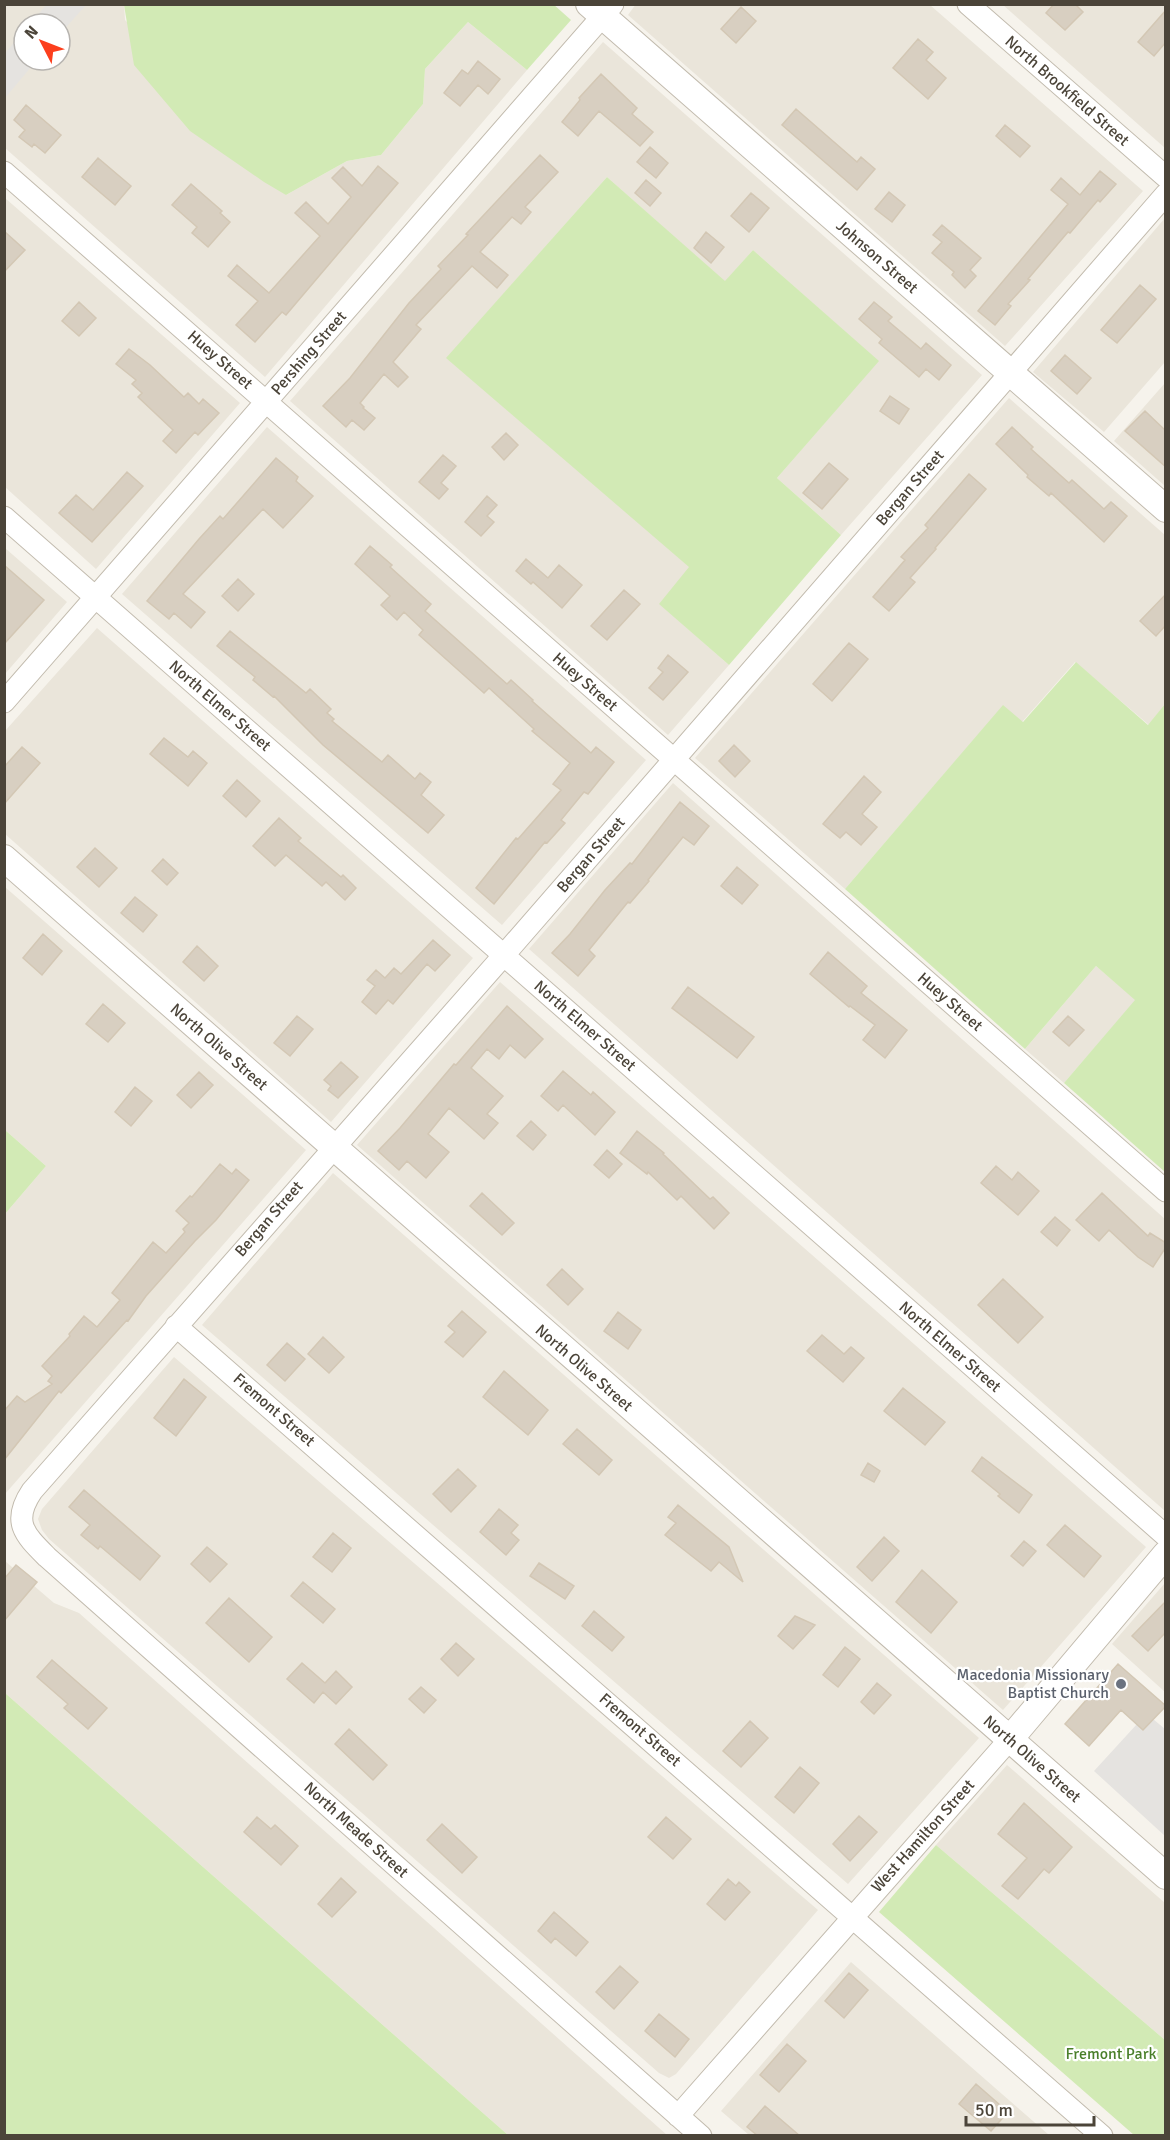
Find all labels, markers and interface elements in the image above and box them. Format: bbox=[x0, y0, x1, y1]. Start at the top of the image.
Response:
north arrow bbox=[12, 12, 72, 72]
text: N bbox=[20, 22, 43, 43]
street label: North Brookfield Street bbox=[1001, 31, 1134, 151]
street label: Johnson Street bbox=[832, 216, 922, 298]
street label: Pershing Street bbox=[267, 307, 351, 399]
street label: Huey Street bbox=[183, 326, 257, 394]
street label: Bergan Street bbox=[872, 446, 949, 530]
street label: Huey Street bbox=[548, 648, 622, 716]
street label: North Elmer Street bbox=[165, 656, 275, 756]
street label: Bergan Street bbox=[553, 813, 630, 897]
street label: Huey Street bbox=[913, 968, 987, 1036]
street label: North Elmer Street bbox=[530, 976, 640, 1076]
street label: North Olive Street bbox=[166, 999, 272, 1095]
street label: Bergan Street bbox=[231, 1177, 308, 1261]
street label: North Elmer Street bbox=[895, 1297, 1005, 1397]
street label: North Olive Street bbox=[531, 1320, 637, 1416]
street label: Fremont Street bbox=[229, 1369, 319, 1451]
place label: Macedonia Missionary Baptist Church bbox=[957, 1665, 1110, 1703]
marker: Macedonia Missionary Baptist Church bbox=[1114, 1677, 1128, 1691]
street label: Fremont Street bbox=[595, 1689, 685, 1771]
street label: North Olive Street bbox=[979, 1711, 1085, 1807]
street label: West Hamilton Street bbox=[867, 1775, 979, 1897]
street label: North Meade Street bbox=[300, 1778, 413, 1882]
park label: Fremont Park bbox=[1065, 2044, 1157, 2064]
scale bar bbox=[966, 2089, 1094, 2127]
text: 50 m bbox=[975, 2099, 1013, 2121]

